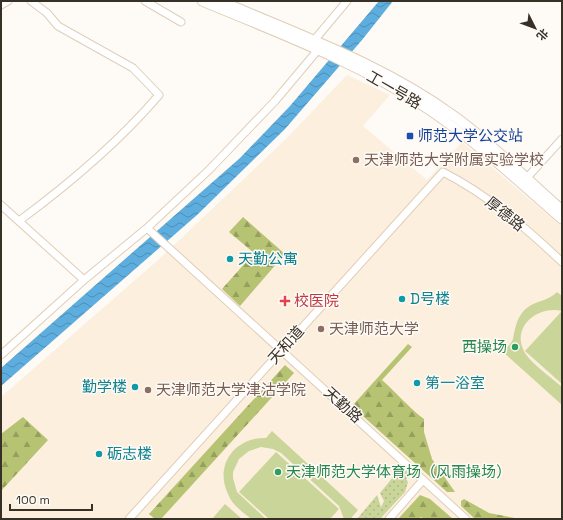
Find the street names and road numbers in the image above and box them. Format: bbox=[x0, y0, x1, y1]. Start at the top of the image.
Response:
street label: 工一号路 bbox=[364, 66, 425, 113]
street label: 厚德路 bbox=[482, 192, 529, 235]
street label: 天和道 bbox=[264, 322, 308, 368]
street label: 天勤路 bbox=[320, 383, 366, 427]

